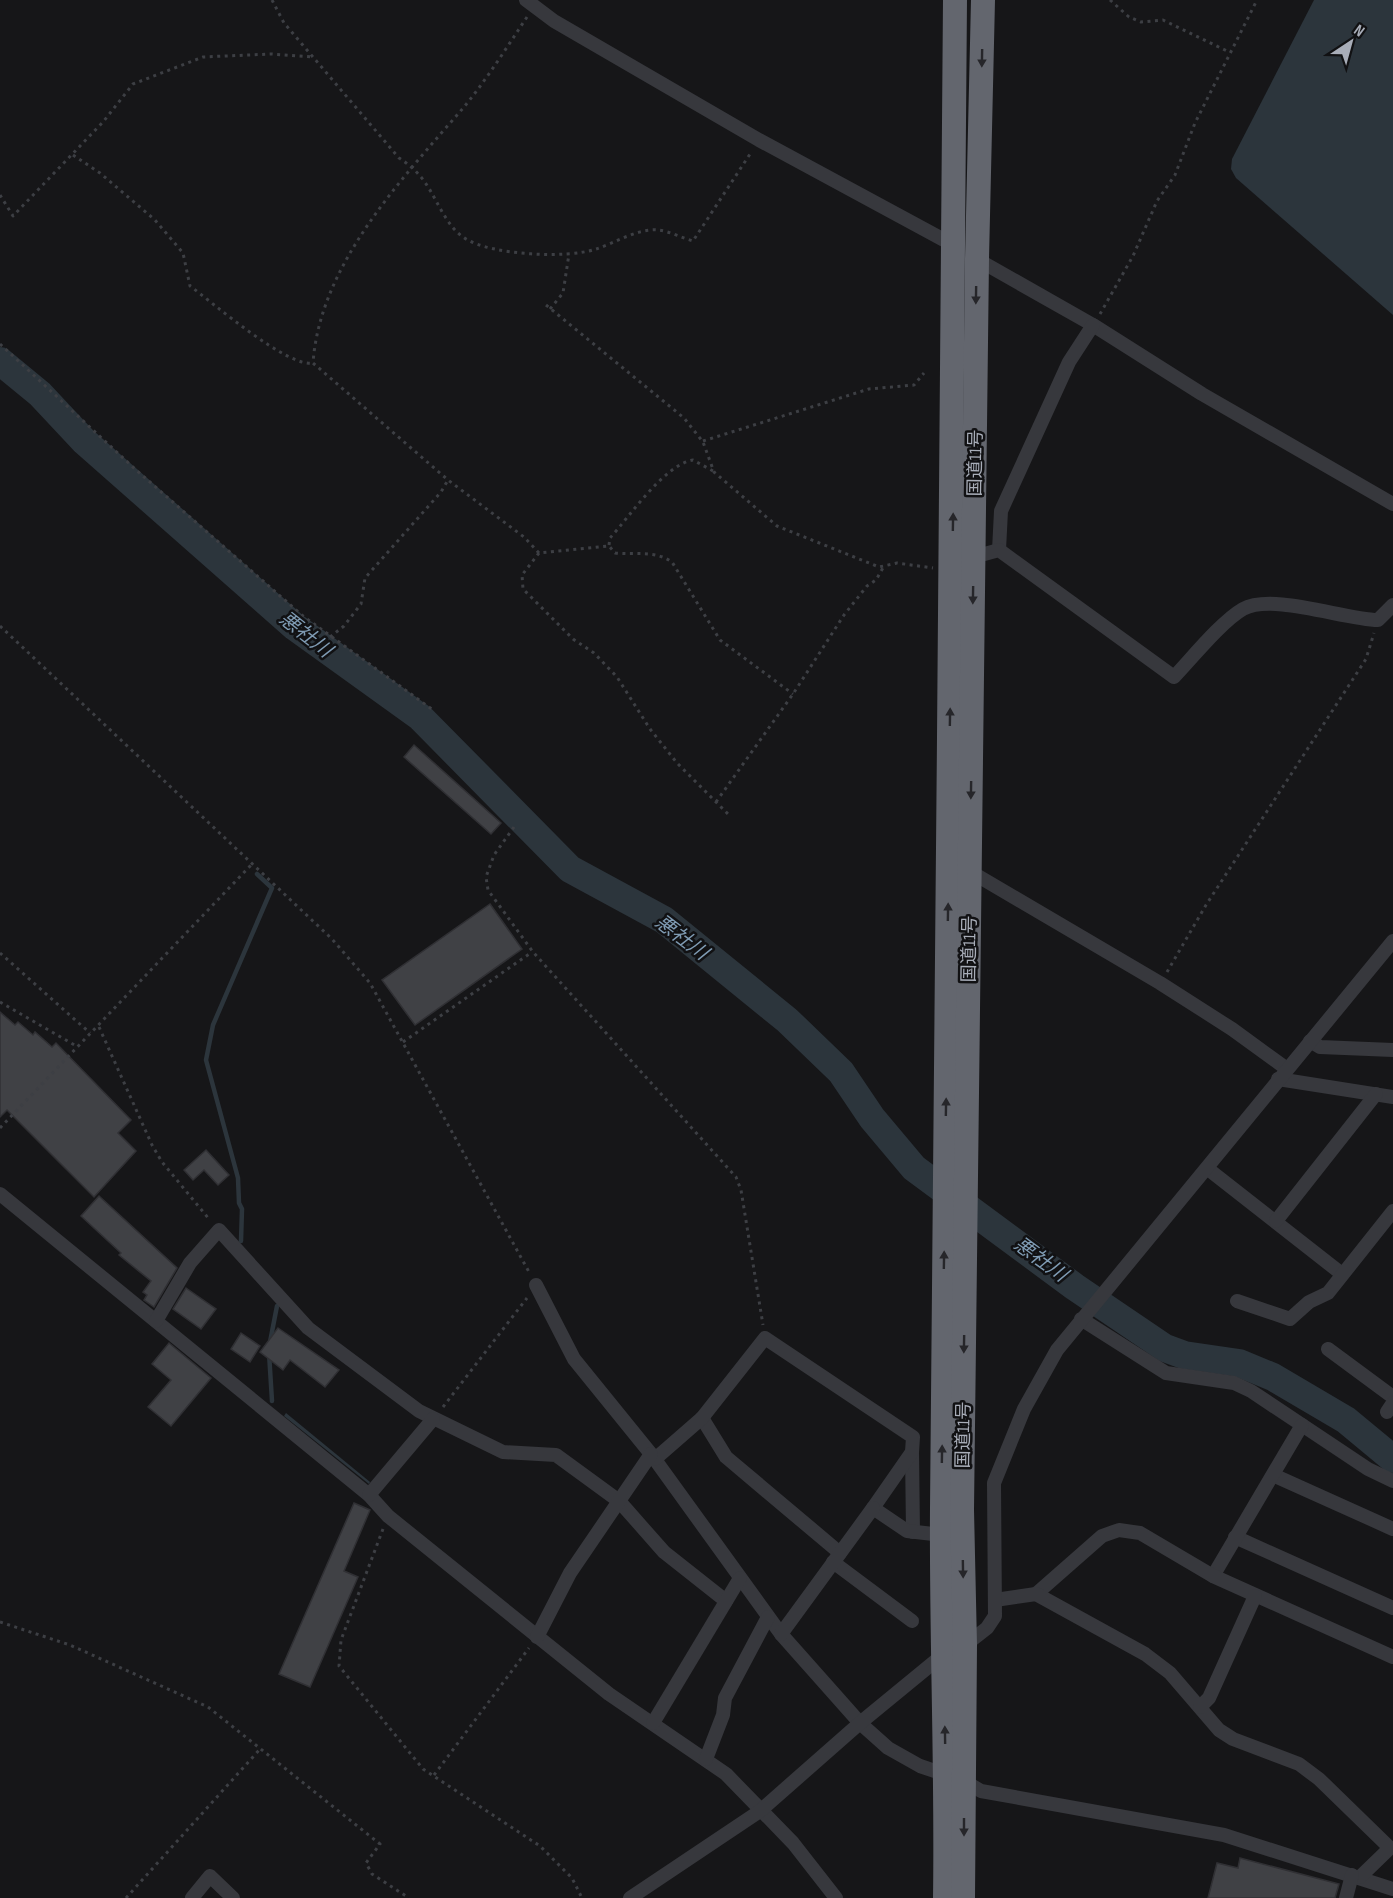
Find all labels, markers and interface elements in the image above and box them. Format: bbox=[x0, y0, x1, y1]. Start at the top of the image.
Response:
north arrow bbox=[1321, 12, 1381, 72]
text: N bbox=[1350, 21, 1368, 41]
one-way arrow bbox=[978, 49, 987, 68]
one-way arrow bbox=[971, 286, 981, 305]
street label: 国道11号 bbox=[964, 430, 987, 496]
one-way arrow bbox=[948, 512, 958, 531]
one-way arrow bbox=[968, 586, 978, 605]
water label: 悪社川 bbox=[274, 607, 338, 664]
one-way arrow bbox=[946, 707, 955, 726]
one-way arrow bbox=[966, 781, 976, 800]
one-way arrow bbox=[943, 902, 953, 921]
water label: 悪社川 bbox=[650, 910, 714, 967]
street label: 国道11号 bbox=[958, 916, 981, 982]
one-way arrow bbox=[941, 1097, 951, 1116]
water label: 悪社川 bbox=[1009, 1232, 1073, 1288]
one-way arrow bbox=[940, 1250, 949, 1269]
one-way arrow bbox=[960, 1334, 969, 1353]
street label: 国道11号 bbox=[952, 1402, 975, 1468]
one-way arrow bbox=[937, 1445, 947, 1464]
one-way arrow bbox=[958, 1559, 968, 1578]
one-way arrow bbox=[941, 1725, 950, 1744]
one-way arrow bbox=[959, 1817, 968, 1836]

